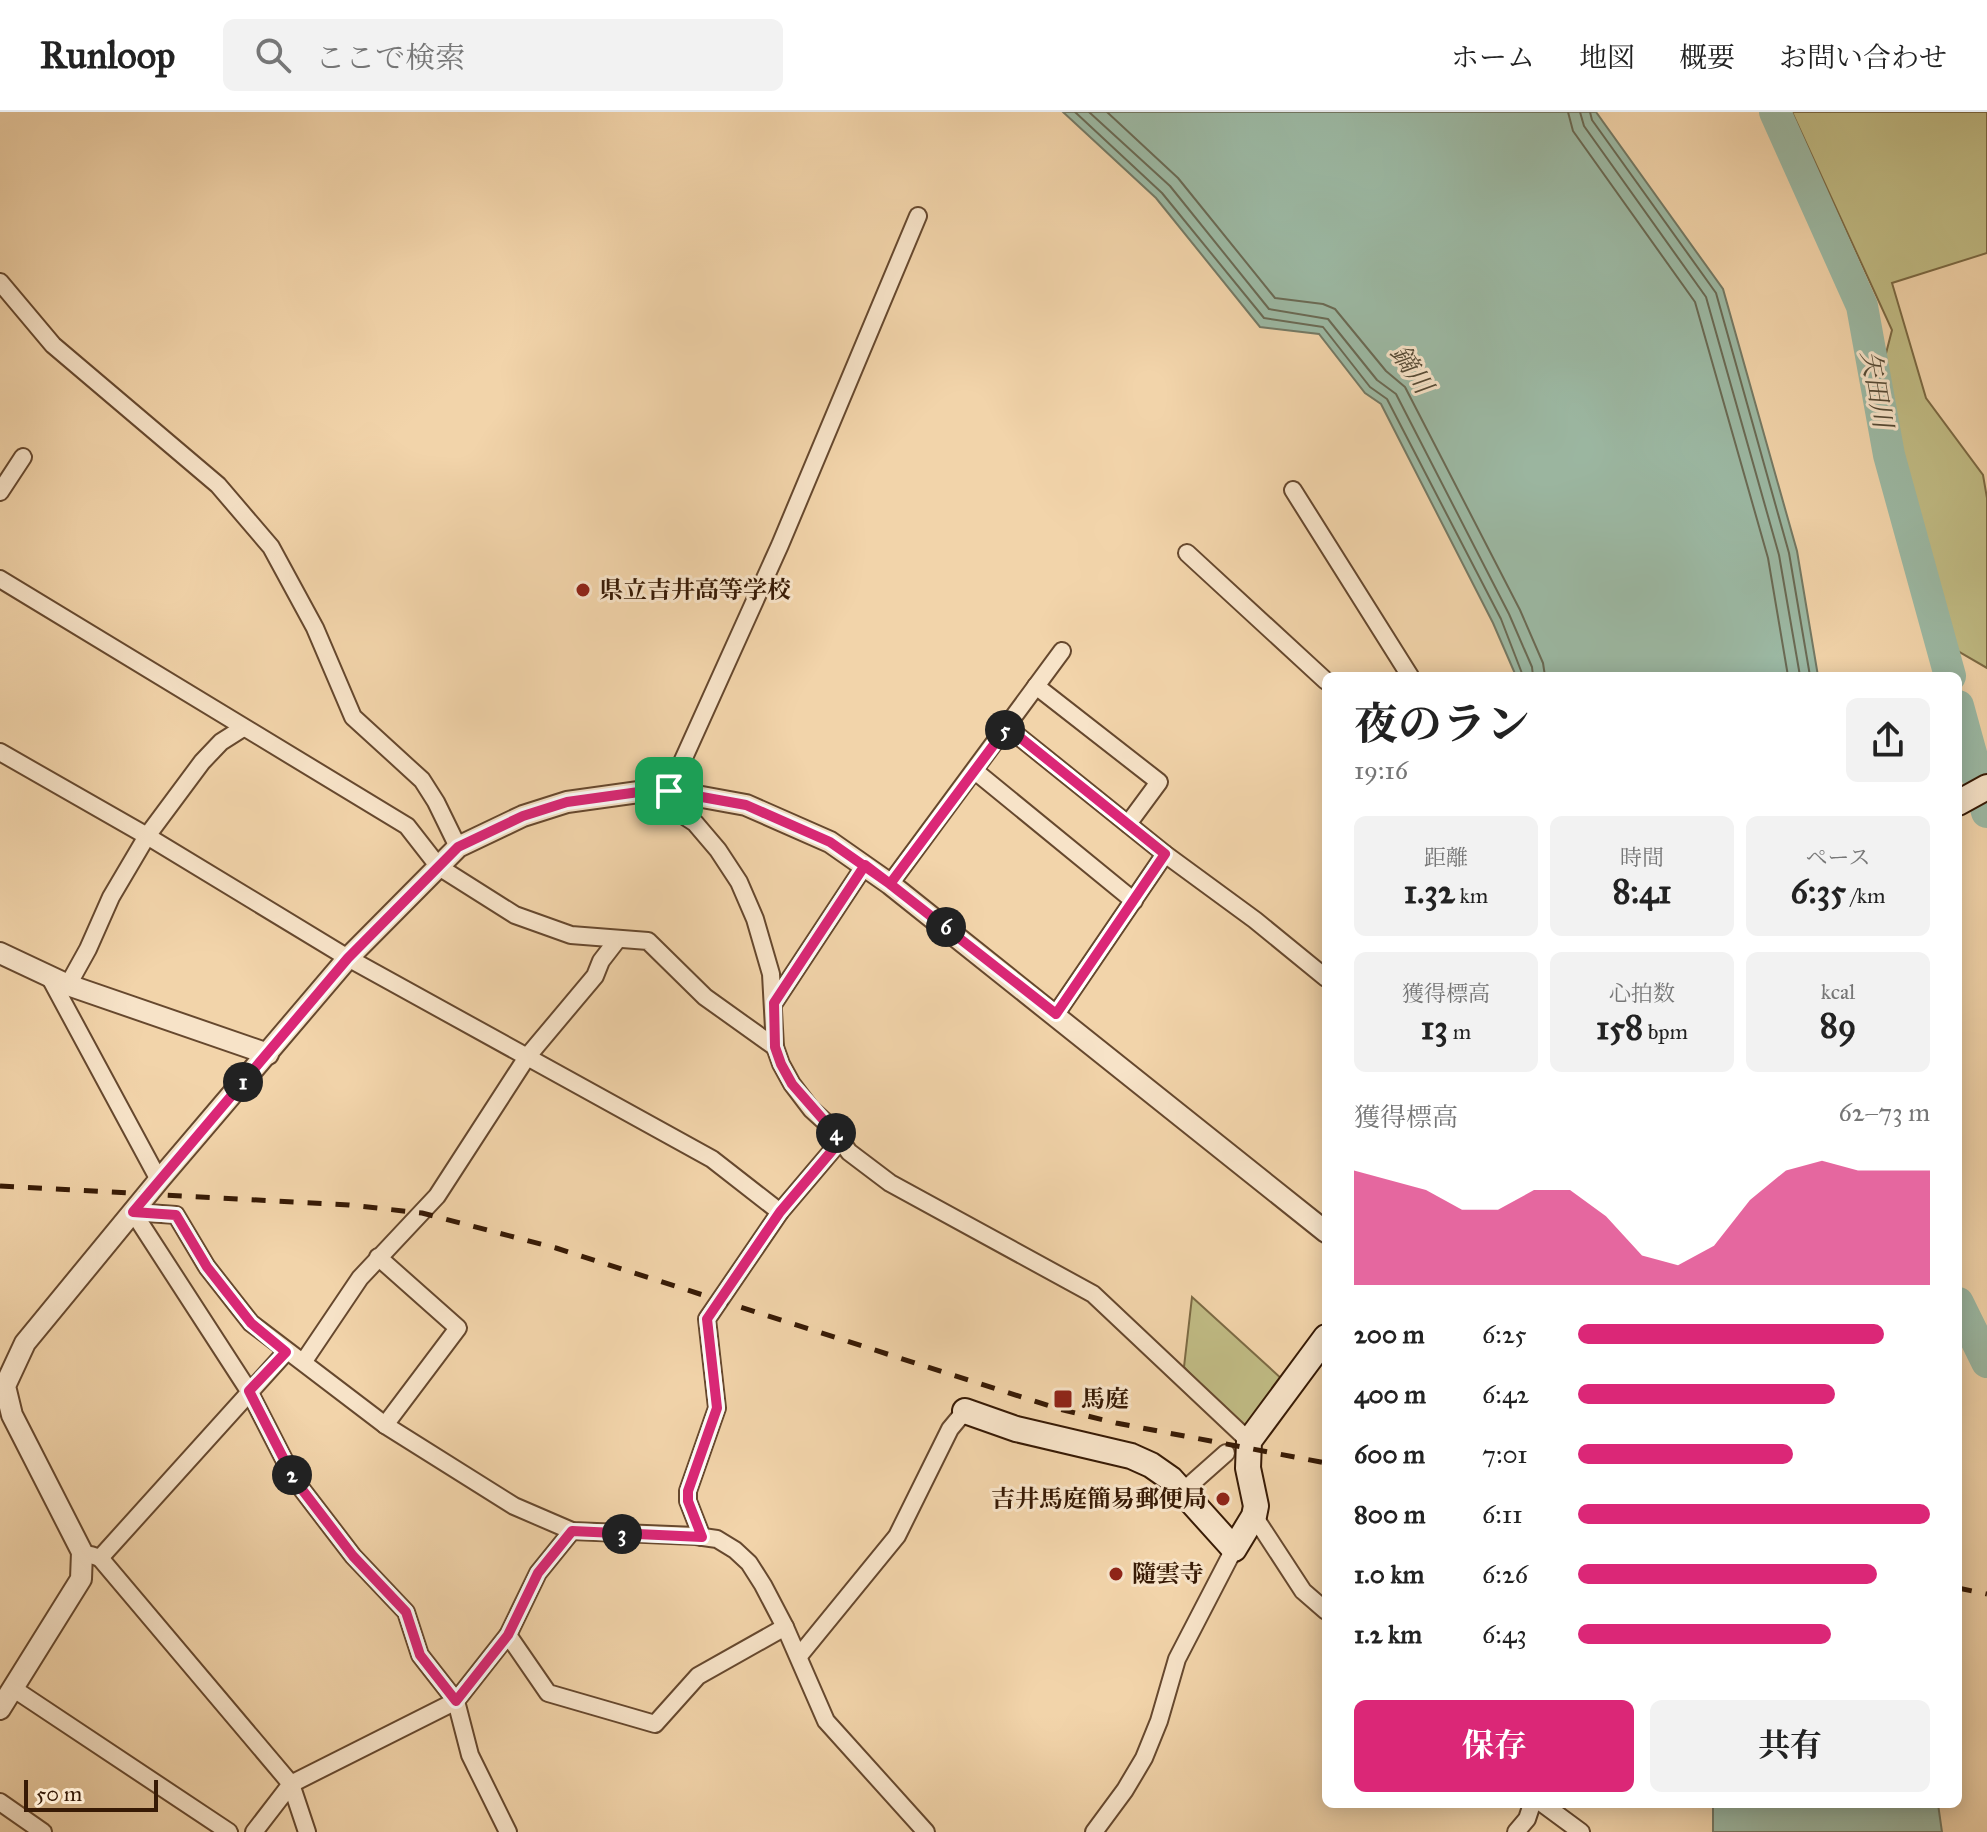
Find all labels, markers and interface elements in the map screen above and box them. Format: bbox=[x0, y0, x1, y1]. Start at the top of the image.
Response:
search box bbox=[223, 19, 783, 91]
text: Runloop bbox=[40, 32, 175, 78]
icon: search bbox=[251, 33, 295, 77]
text: ここで検索 bbox=[315, 40, 465, 76]
text: ホーム bbox=[1451, 40, 1535, 75]
text: 地図 bbox=[1579, 40, 1635, 75]
text: 概要 bbox=[1679, 40, 1735, 75]
text: お問い合わせ bbox=[1779, 40, 1947, 75]
water label: 鏑川 bbox=[1384, 338, 1441, 402]
water label: 矢田川 bbox=[1854, 348, 1900, 433]
place label: 県立吉井高等学校 bbox=[599, 575, 791, 605]
marker: 県立吉井高等学校 bbox=[574, 581, 592, 599]
text: 夜のラン bbox=[1354, 697, 1530, 751]
button: share bbox=[1846, 698, 1930, 782]
pin: 5 bbox=[985, 710, 1025, 750]
text: 5 bbox=[1000, 716, 1010, 743]
text: 19:16 bbox=[1354, 754, 1408, 786]
pin bbox=[635, 757, 703, 825]
icon: arrive bbox=[647, 769, 691, 813]
text: 距離 bbox=[1424, 844, 1468, 871]
text: 時間 bbox=[1620, 844, 1664, 871]
text: ペース bbox=[1806, 844, 1870, 871]
text: 1.32 bbox=[1404, 871, 1455, 912]
text: 8:41 bbox=[1612, 871, 1672, 912]
text: 6:35 bbox=[1791, 871, 1846, 912]
text: km bbox=[1455, 882, 1488, 909]
text: /km bbox=[1846, 882, 1885, 909]
pin: 6 bbox=[926, 907, 966, 947]
text: 6 bbox=[940, 913, 952, 940]
text: kcal bbox=[1821, 978, 1855, 1005]
text: 獲得標高 bbox=[1402, 980, 1490, 1007]
text: 心拍数 bbox=[1609, 980, 1675, 1007]
text: 89 bbox=[1820, 1005, 1856, 1046]
text: 13 bbox=[1421, 1007, 1448, 1048]
text: 158 bbox=[1596, 1007, 1643, 1048]
text: m bbox=[1448, 1018, 1471, 1045]
text: bpm bbox=[1643, 1018, 1688, 1045]
pin: 1 bbox=[223, 1062, 263, 1102]
text: 1 bbox=[239, 1068, 247, 1095]
text: 62–73 m bbox=[1839, 1096, 1930, 1128]
text: 獲得標高 bbox=[1354, 1101, 1458, 1133]
pin: 4 bbox=[816, 1113, 856, 1153]
text: 4 bbox=[830, 1119, 842, 1146]
text: 200 m bbox=[1354, 1318, 1425, 1350]
text: 6:25 bbox=[1482, 1318, 1527, 1350]
text: 400 m bbox=[1354, 1378, 1426, 1410]
text: 6:42 bbox=[1482, 1378, 1529, 1410]
place label: 馬庭 bbox=[1081, 1384, 1129, 1414]
marker: 馬庭 bbox=[1052, 1388, 1074, 1410]
text: 600 m bbox=[1354, 1438, 1425, 1470]
text: 7:01 bbox=[1482, 1438, 1528, 1470]
pin: 2 bbox=[272, 1455, 312, 1495]
text: 2 bbox=[287, 1461, 297, 1488]
place label: 吉井馬庭簡易郵便局 bbox=[991, 1484, 1207, 1514]
marker: 吉井馬庭簡易郵便局 bbox=[1214, 1490, 1232, 1508]
text: 800 m bbox=[1354, 1498, 1426, 1530]
text: 6:11 bbox=[1482, 1498, 1522, 1530]
pin: 3 bbox=[602, 1514, 642, 1554]
text: 3 bbox=[618, 1520, 626, 1547]
text: 1.0 km bbox=[1354, 1558, 1424, 1590]
text: 6:26 bbox=[1482, 1558, 1528, 1590]
place label: 隨雲寺 bbox=[1132, 1559, 1204, 1589]
marker: 隨雲寺 bbox=[1107, 1565, 1125, 1583]
text: 1.2 km bbox=[1354, 1618, 1422, 1650]
text: 6:43 bbox=[1482, 1618, 1527, 1650]
button: 保存 bbox=[1354, 1700, 1634, 1792]
button: 共有 bbox=[1650, 1700, 1930, 1792]
scale bar bbox=[24, 1776, 158, 1812]
text: 50 m bbox=[36, 1780, 82, 1807]

